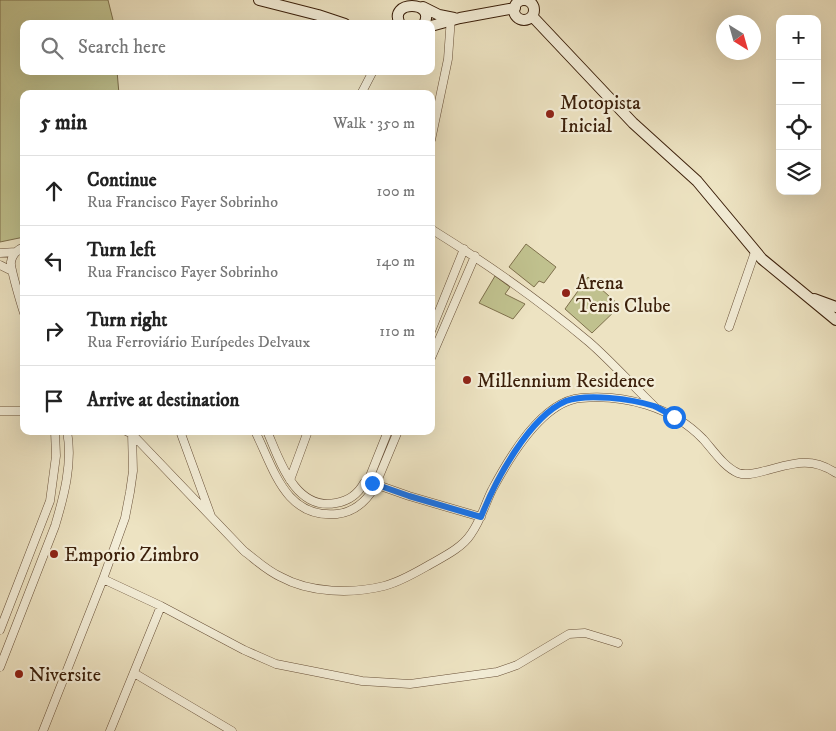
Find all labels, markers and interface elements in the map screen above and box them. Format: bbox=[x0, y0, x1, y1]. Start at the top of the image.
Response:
north arrow bbox=[716, 15, 761, 60]
map controls bbox=[776, 15, 821, 195]
button: + bbox=[776, 15, 821, 60]
search box bbox=[20, 20, 435, 75]
icon: search bbox=[38, 34, 66, 62]
text: Search here bbox=[78, 36, 166, 59]
button: − bbox=[776, 60, 821, 105]
place label: Motopista Inicial bbox=[560, 91, 641, 139]
button: locate bbox=[776, 105, 821, 150]
marker: Motopista Inicial bbox=[544, 108, 556, 120]
text: 5 min bbox=[40, 110, 87, 136]
text: Walk · 350 m bbox=[333, 113, 415, 133]
button: layers bbox=[776, 150, 821, 195]
text: Continue bbox=[87, 169, 157, 192]
icon: ahead bbox=[40, 177, 68, 205]
text: 100 m bbox=[377, 181, 415, 201]
text: Rua Francisco Fayer Sobrinho bbox=[87, 192, 278, 212]
text: Turn left bbox=[87, 239, 156, 262]
icon: left bbox=[40, 247, 68, 275]
text: 140 m bbox=[376, 251, 415, 271]
text: Rua Francisco Fayer Sobrinho bbox=[87, 262, 278, 282]
place label: Arena Tenis Clube bbox=[576, 271, 671, 319]
marker: Arena Tenis Clube bbox=[560, 287, 572, 299]
text: Turn right bbox=[87, 309, 167, 332]
icon: right bbox=[40, 317, 68, 345]
text: 110 m bbox=[379, 321, 415, 341]
text: Rua Ferroviário Eurípedes Delvaux bbox=[87, 332, 310, 352]
place label: Millennium Residence bbox=[477, 369, 655, 394]
marker: Millennium Residence bbox=[461, 374, 473, 386]
icon: arrive bbox=[40, 387, 68, 415]
text: Arrive at destination bbox=[87, 389, 239, 412]
route start bbox=[663, 406, 686, 429]
route end bbox=[361, 472, 384, 495]
place label: Emporio Zimbro bbox=[64, 543, 199, 568]
marker: Emporio Zimbro bbox=[48, 548, 60, 560]
place label: Niversite bbox=[29, 663, 101, 688]
marker: Niversite bbox=[13, 668, 25, 680]

